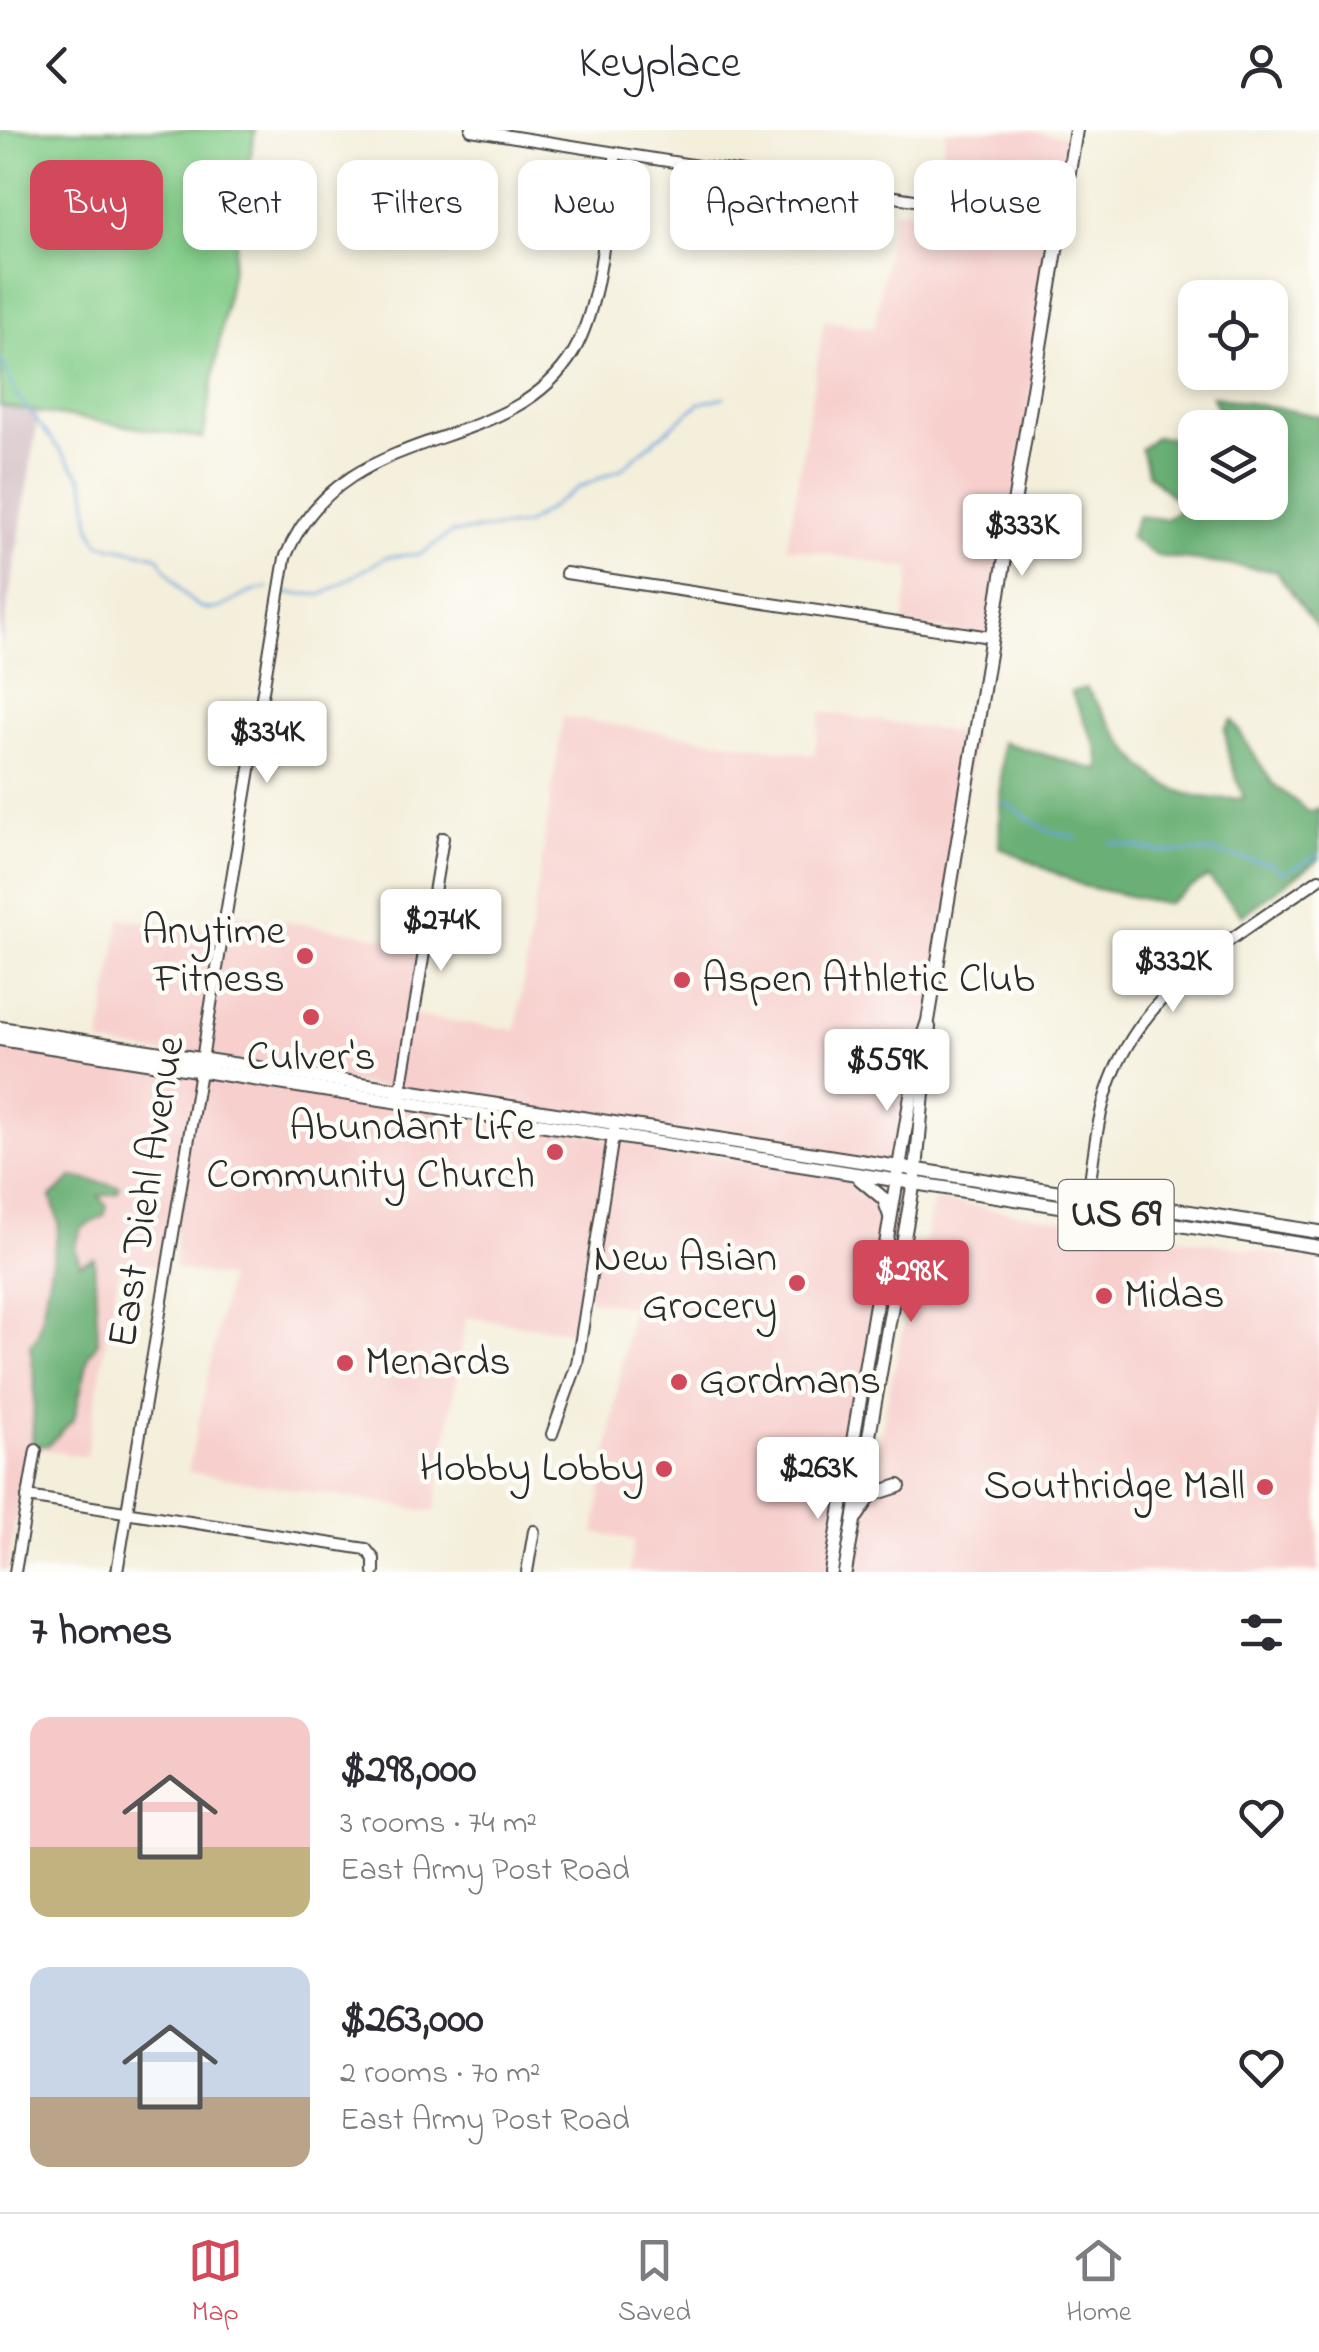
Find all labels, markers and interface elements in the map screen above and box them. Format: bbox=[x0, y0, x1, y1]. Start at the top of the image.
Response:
text: Keyplace bbox=[578, 32, 741, 98]
icon: back bbox=[30, 38, 85, 93]
icon: person bbox=[1234, 38, 1289, 93]
chip: Buy bbox=[30, 160, 163, 250]
chip: Rent bbox=[183, 160, 317, 250]
chip: Filters bbox=[337, 160, 498, 250]
chip: New bbox=[518, 160, 650, 250]
chip: Apartment bbox=[670, 160, 894, 250]
chip: House bbox=[914, 160, 1076, 250]
map controls bbox=[1178, 280, 1288, 520]
button: locate bbox=[1178, 280, 1288, 390]
button: layers bbox=[1178, 410, 1288, 520]
pin: $333K bbox=[952, 494, 1092, 579]
text: $333K bbox=[985, 503, 1059, 550]
pin: $334K bbox=[197, 701, 337, 786]
text: $334K bbox=[230, 710, 304, 757]
pin: $274K bbox=[371, 889, 511, 974]
text: $274K bbox=[402, 898, 480, 945]
place label: Anytime Fitness bbox=[142, 902, 285, 1011]
pin: $332K bbox=[1103, 930, 1243, 1015]
text: $332K bbox=[1134, 939, 1212, 986]
marker: Anytime Fitness bbox=[294, 945, 316, 967]
place label: Aspen Athletic Club bbox=[702, 950, 1035, 1011]
marker: Aspen Athletic Club bbox=[671, 969, 693, 991]
marker: Culver's bbox=[300, 1006, 322, 1028]
place label: Culver's bbox=[246, 1028, 376, 1089]
pin: $559K bbox=[817, 1029, 957, 1114]
street label: East Diehl Avenue bbox=[93, 1032, 203, 1352]
text: $559K bbox=[846, 1038, 928, 1085]
place label: Abundant Life Community Church bbox=[206, 1098, 535, 1207]
marker: Abundant Life Community Church bbox=[544, 1141, 566, 1163]
road number: US 69 bbox=[1058, 1180, 1174, 1250]
place label: New Asian Grocery bbox=[594, 1229, 777, 1338]
pin: $298K bbox=[841, 1240, 981, 1325]
text: $298K bbox=[875, 1249, 947, 1296]
place label: Midas bbox=[1124, 1266, 1225, 1327]
marker: New Asian Grocery bbox=[786, 1272, 808, 1294]
marker: Midas bbox=[1093, 1285, 1115, 1307]
place label: Menards bbox=[365, 1333, 511, 1394]
marker: Menards bbox=[334, 1352, 356, 1374]
place label: Gordmans bbox=[699, 1352, 881, 1413]
marker: Gordmans bbox=[668, 1371, 690, 1393]
pin: $263K bbox=[748, 1437, 888, 1522]
place label: Hobby Lobby bbox=[420, 1439, 644, 1500]
text: $263K bbox=[779, 1446, 857, 1493]
place label: Southridge Mall bbox=[984, 1457, 1245, 1518]
marker: Hobby Lobby bbox=[653, 1458, 675, 1480]
marker: Southridge Mall bbox=[1254, 1476, 1276, 1498]
text: 7 homes bbox=[30, 1602, 172, 1663]
icon: filters bbox=[1234, 1605, 1289, 1660]
text: $298,000 bbox=[340, 1740, 476, 1801]
icon: home bbox=[110, 1757, 230, 1877]
icon: heart bbox=[1234, 1790, 1289, 1845]
text: 3 rooms · 74 m² bbox=[340, 1801, 537, 1848]
text: East Army Post Road bbox=[340, 1848, 630, 1895]
text: $263,000 bbox=[340, 1990, 484, 2051]
icon: home bbox=[110, 2007, 230, 2127]
icon: heart bbox=[1234, 2040, 1289, 2095]
text: 2 rooms · 70 m² bbox=[340, 2051, 540, 2098]
text: East Army Post Road bbox=[340, 2098, 630, 2145]
tab: Map bbox=[188, 2233, 243, 2334]
tab: Saved bbox=[618, 2233, 691, 2334]
tab: Home bbox=[1066, 2233, 1131, 2334]

